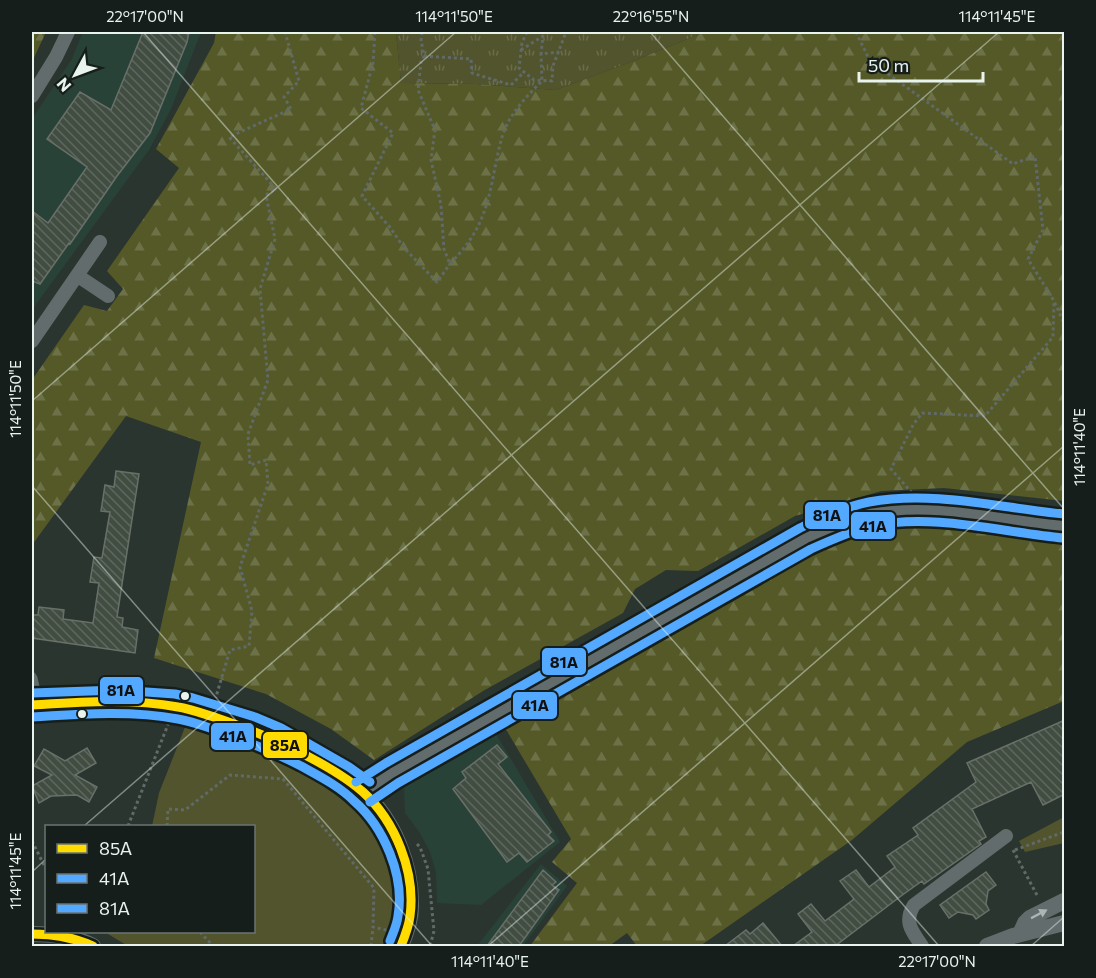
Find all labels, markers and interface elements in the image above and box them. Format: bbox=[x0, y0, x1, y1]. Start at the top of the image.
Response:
text: 22°17'00"N bbox=[106, 7, 184, 25]
text: 114°11'50"E bbox=[415, 7, 493, 25]
text: 22°16'55"N bbox=[613, 7, 689, 25]
text: 114°11'45"E bbox=[959, 7, 1035, 25]
north arrow bbox=[45, 45, 105, 105]
scale bar bbox=[859, 45, 984, 83]
text: 50 m bbox=[868, 54, 909, 76]
text: N bbox=[52, 74, 74, 96]
text: 114°11'50"E bbox=[6, 360, 24, 438]
text: 114°11'40"E bbox=[1070, 408, 1088, 486]
line badge: 81A bbox=[804, 501, 850, 530]
text: 81A bbox=[813, 505, 842, 524]
line badge: 41A bbox=[850, 511, 896, 540]
text: 41A bbox=[859, 516, 888, 535]
line badge: 81A bbox=[541, 647, 587, 676]
text: 81A bbox=[550, 652, 579, 671]
line badge: 81A bbox=[99, 676, 144, 705]
text: 81A bbox=[107, 680, 136, 699]
unlabelled marker bbox=[179, 690, 191, 702]
line badge: 41A bbox=[512, 691, 558, 720]
text: 41A bbox=[521, 695, 550, 714]
unlabelled marker bbox=[76, 708, 88, 720]
line badge: 41A bbox=[210, 722, 255, 751]
text: 41A bbox=[219, 726, 248, 745]
line badge: 85A bbox=[262, 731, 308, 759]
text: 85A bbox=[270, 735, 301, 754]
legend bbox=[45, 825, 255, 933]
text: 114°11'45"E bbox=[6, 833, 24, 909]
text: 85A bbox=[99, 837, 132, 859]
text: 41A bbox=[99, 867, 129, 889]
text: 81A bbox=[99, 897, 130, 919]
one-way arrow bbox=[1030, 909, 1047, 919]
text: 114°11'40"E bbox=[451, 952, 529, 970]
text: 22°17'00"N bbox=[898, 952, 976, 970]

